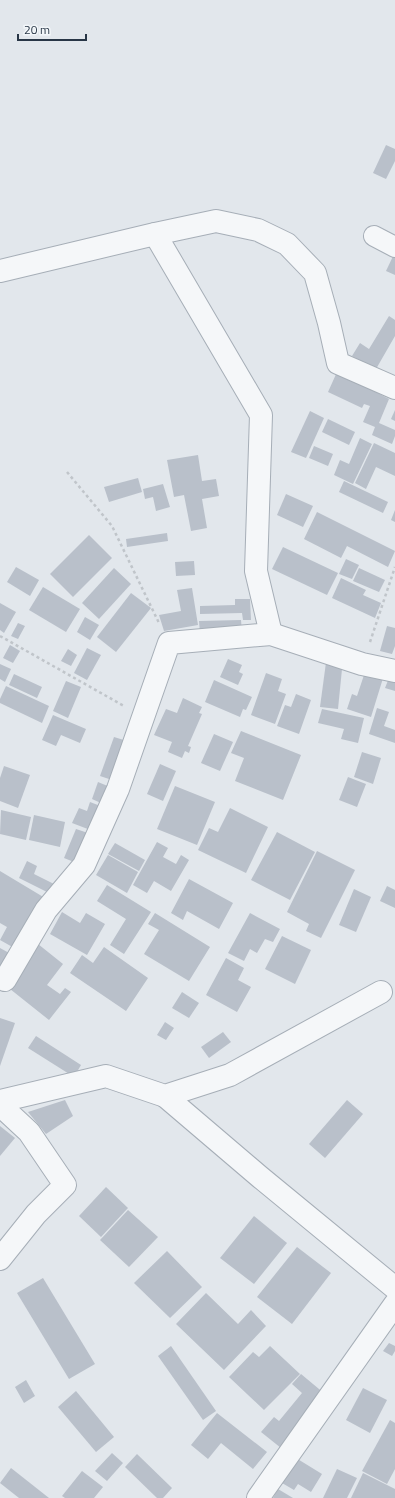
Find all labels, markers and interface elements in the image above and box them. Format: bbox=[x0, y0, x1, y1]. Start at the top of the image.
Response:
scale bar bbox=[18, 16, 86, 42]
text: 20 m bbox=[24, 20, 50, 39]

